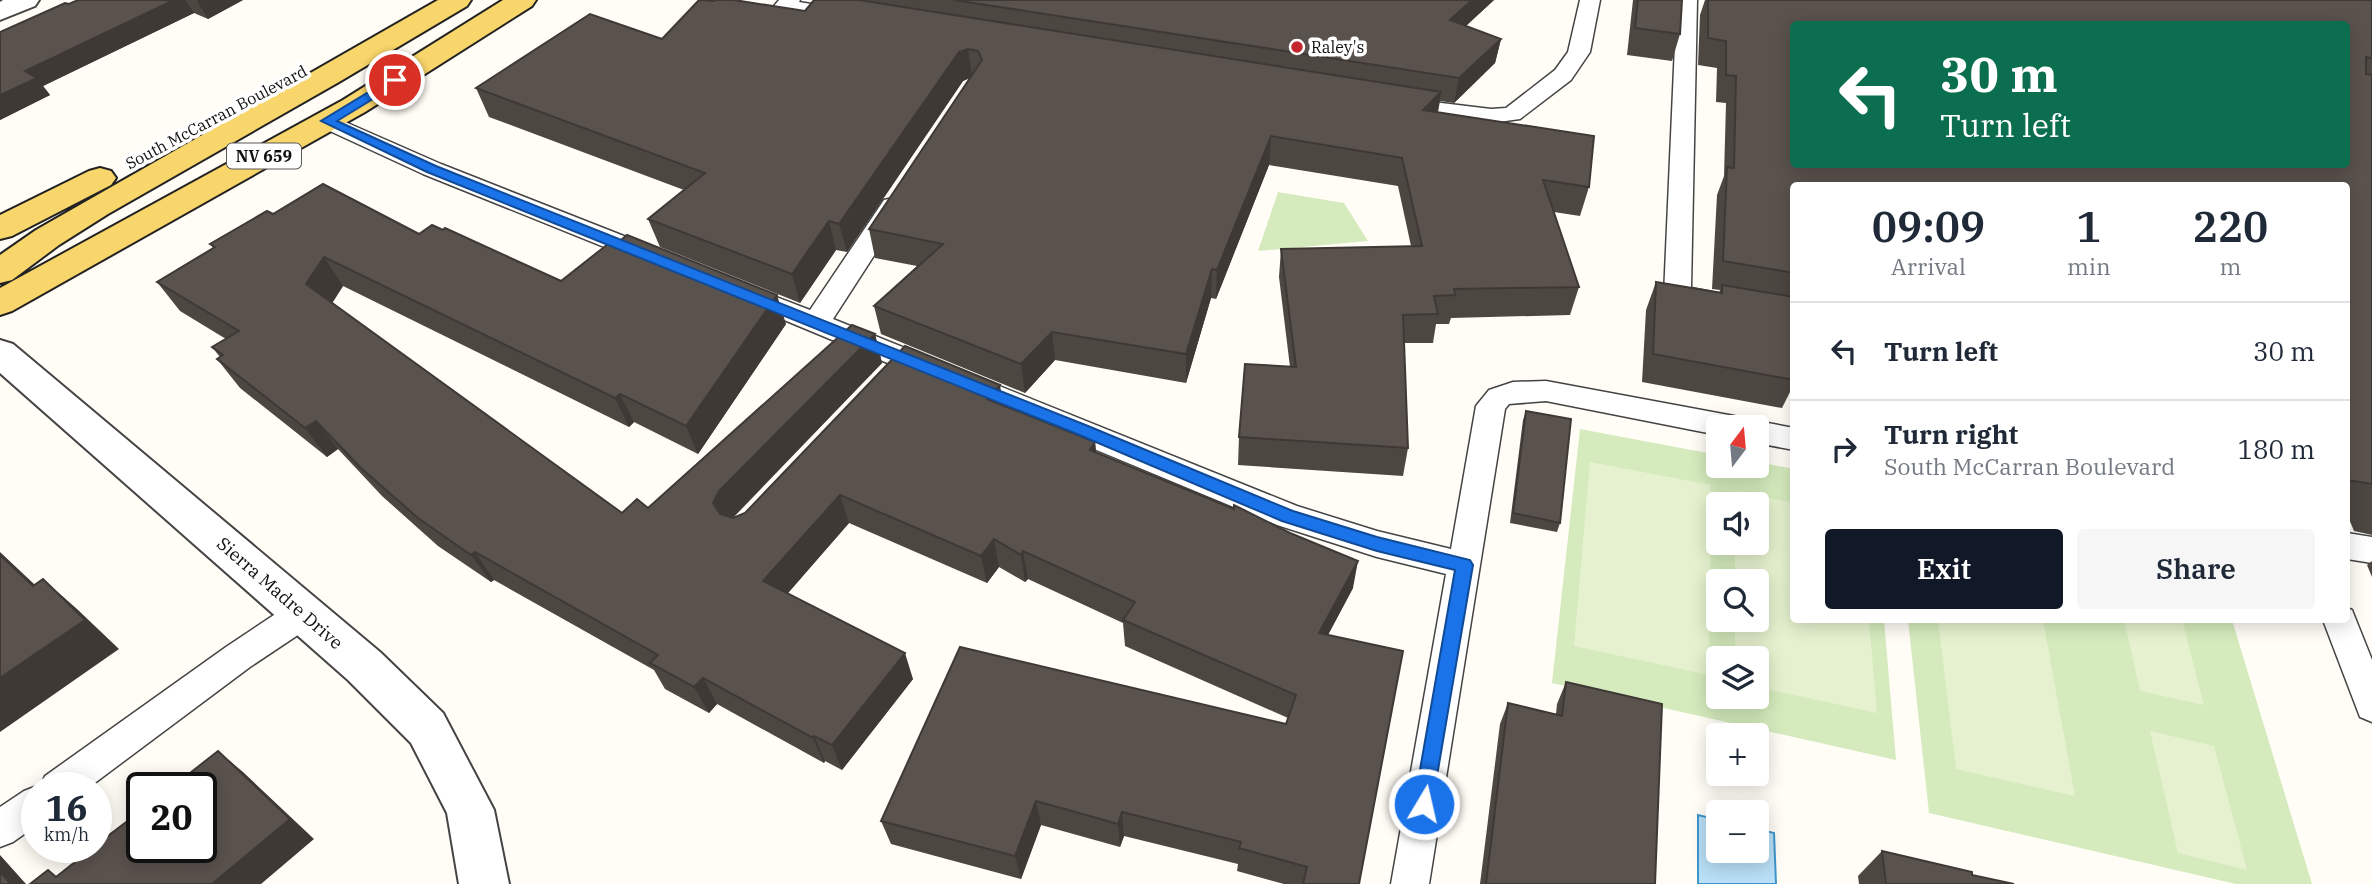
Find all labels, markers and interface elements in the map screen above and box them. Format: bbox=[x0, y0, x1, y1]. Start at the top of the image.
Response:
place label: Raley's bbox=[1311, 37, 1364, 57]
marker: Raley's bbox=[1289, 39, 1305, 55]
text: 30 m bbox=[1940, 42, 2058, 105]
icon: left bbox=[1825, 49, 1916, 140]
pin bbox=[365, 50, 425, 110]
street label: South McCarran Boulevard bbox=[122, 60, 310, 173]
icon: arrive bbox=[376, 61, 414, 99]
text: Turn left bbox=[1940, 104, 2071, 146]
road number: NV 659 bbox=[227, 144, 301, 168]
text: 09:09 bbox=[1872, 199, 1985, 254]
text: 1 bbox=[2076, 199, 2101, 254]
text: 220 bbox=[2193, 199, 2268, 254]
text: Arrival bbox=[1891, 251, 1966, 281]
text: min bbox=[2067, 251, 2111, 281]
text: m bbox=[2219, 251, 2241, 281]
icon: left bbox=[1825, 332, 1863, 370]
text: Turn left bbox=[1884, 334, 1998, 368]
text: 30 m bbox=[2253, 334, 2315, 368]
north arrow bbox=[1706, 415, 1769, 478]
map controls bbox=[1706, 415, 1769, 863]
text: Turn right bbox=[1884, 417, 2018, 451]
icon: right bbox=[1825, 430, 1863, 468]
text: 180 m bbox=[2237, 432, 2315, 466]
text: South McCarran Boulevard bbox=[1884, 451, 2175, 481]
button: sound bbox=[1706, 492, 1769, 555]
button: Exit bbox=[1825, 529, 2063, 609]
button: Share bbox=[2077, 529, 2315, 609]
street label: Sierra Madre Drive bbox=[212, 532, 348, 654]
button: search bbox=[1706, 569, 1769, 632]
button: layers bbox=[1706, 646, 1769, 709]
button: + bbox=[1706, 723, 1769, 786]
position arrow bbox=[1387, 767, 1461, 841]
speed limit sign: 20 bbox=[126, 772, 217, 863]
text: 16 bbox=[45, 785, 88, 831]
button: − bbox=[1706, 800, 1769, 863]
text: km/h bbox=[44, 823, 89, 846]

